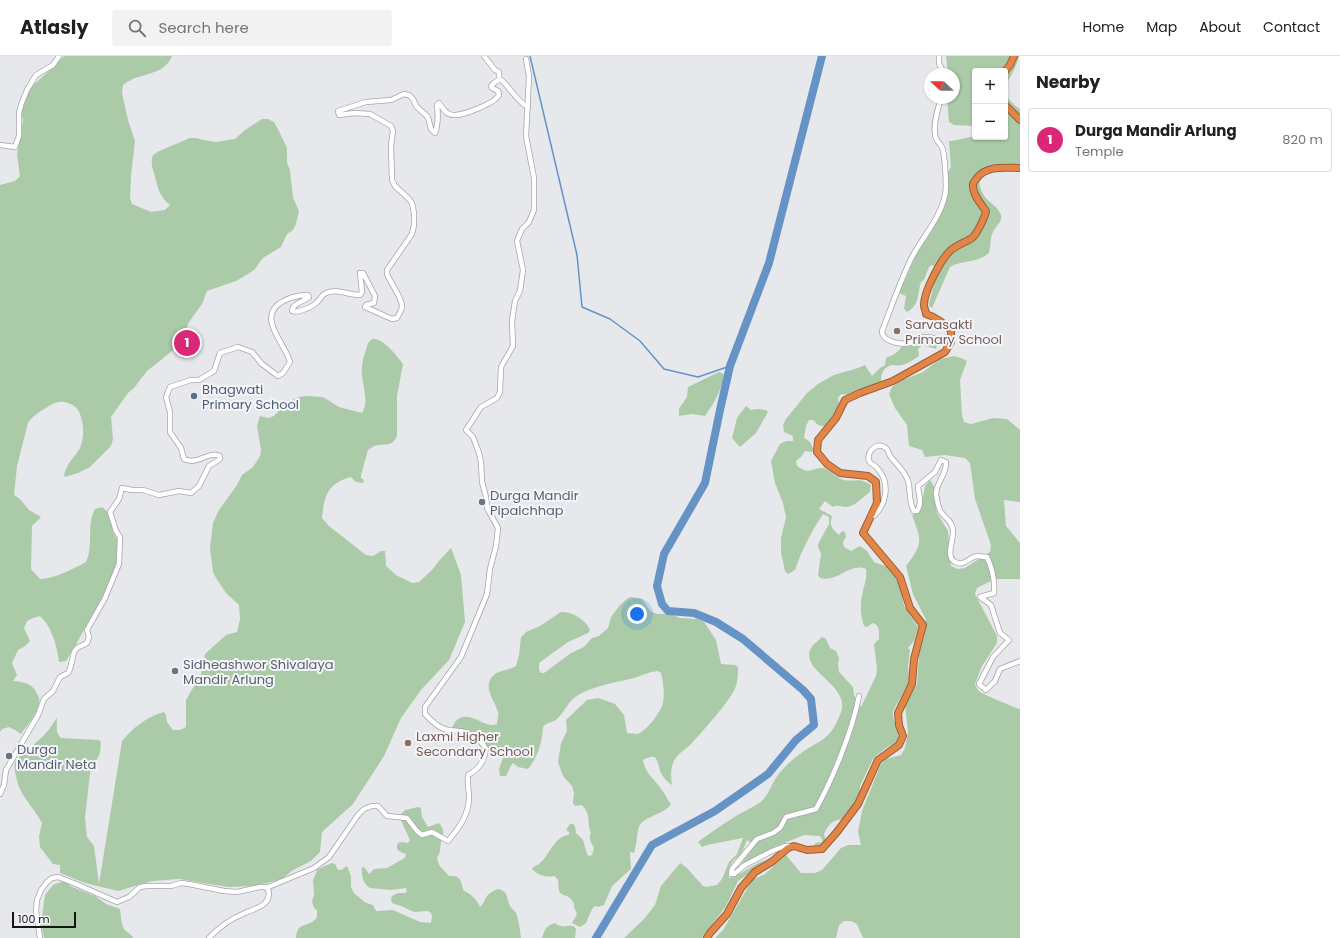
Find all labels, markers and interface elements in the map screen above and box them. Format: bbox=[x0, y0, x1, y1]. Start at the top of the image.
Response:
search box bbox=[112, 10, 392, 46]
text: Atlasly bbox=[20, 14, 88, 41]
icon: search bbox=[126, 17, 148, 39]
text: Search here bbox=[158, 17, 249, 38]
text: Home bbox=[1082, 17, 1124, 37]
text: Map bbox=[1146, 17, 1177, 37]
text: About bbox=[1199, 17, 1241, 37]
text: Contact bbox=[1263, 17, 1320, 37]
north arrow bbox=[924, 68, 960, 104]
map controls bbox=[972, 68, 1008, 140]
button: + bbox=[972, 68, 1008, 104]
text: Nearby bbox=[1036, 70, 1100, 94]
button: − bbox=[972, 104, 1008, 140]
text: Durga Mandir Arlung bbox=[1075, 120, 1237, 141]
text: 1 bbox=[1048, 130, 1052, 149]
text: 820 m bbox=[1282, 130, 1323, 149]
text: Temple bbox=[1075, 142, 1124, 161]
place label: Sarvasakti Primary School bbox=[905, 315, 1002, 349]
marker: Sarvasakti Primary School bbox=[892, 326, 902, 336]
pin: 1 bbox=[174, 328, 200, 358]
place label: Bhagwati Primary School bbox=[202, 380, 299, 414]
marker: Bhagwati Primary School bbox=[189, 391, 199, 401]
place label: Durga Mandir Pipalchhap bbox=[490, 486, 579, 520]
marker: Durga Mandir Pipalchhap bbox=[477, 497, 487, 507]
your location bbox=[627, 604, 647, 624]
place label: Sidheashwor Shivalaya Mandir Arlung bbox=[183, 655, 334, 689]
marker: Sidheashwor Shivalaya Mandir Arlung bbox=[170, 666, 180, 676]
place label: Laxmi Higher Secondary School bbox=[416, 727, 533, 761]
marker: Laxmi Higher Secondary School bbox=[403, 738, 413, 748]
place label: Durga Mandir Neta bbox=[17, 740, 96, 774]
marker: Durga Mandir Neta bbox=[4, 751, 14, 761]
scale bar bbox=[12, 910, 76, 929]
text: 100 m bbox=[18, 911, 50, 927]

